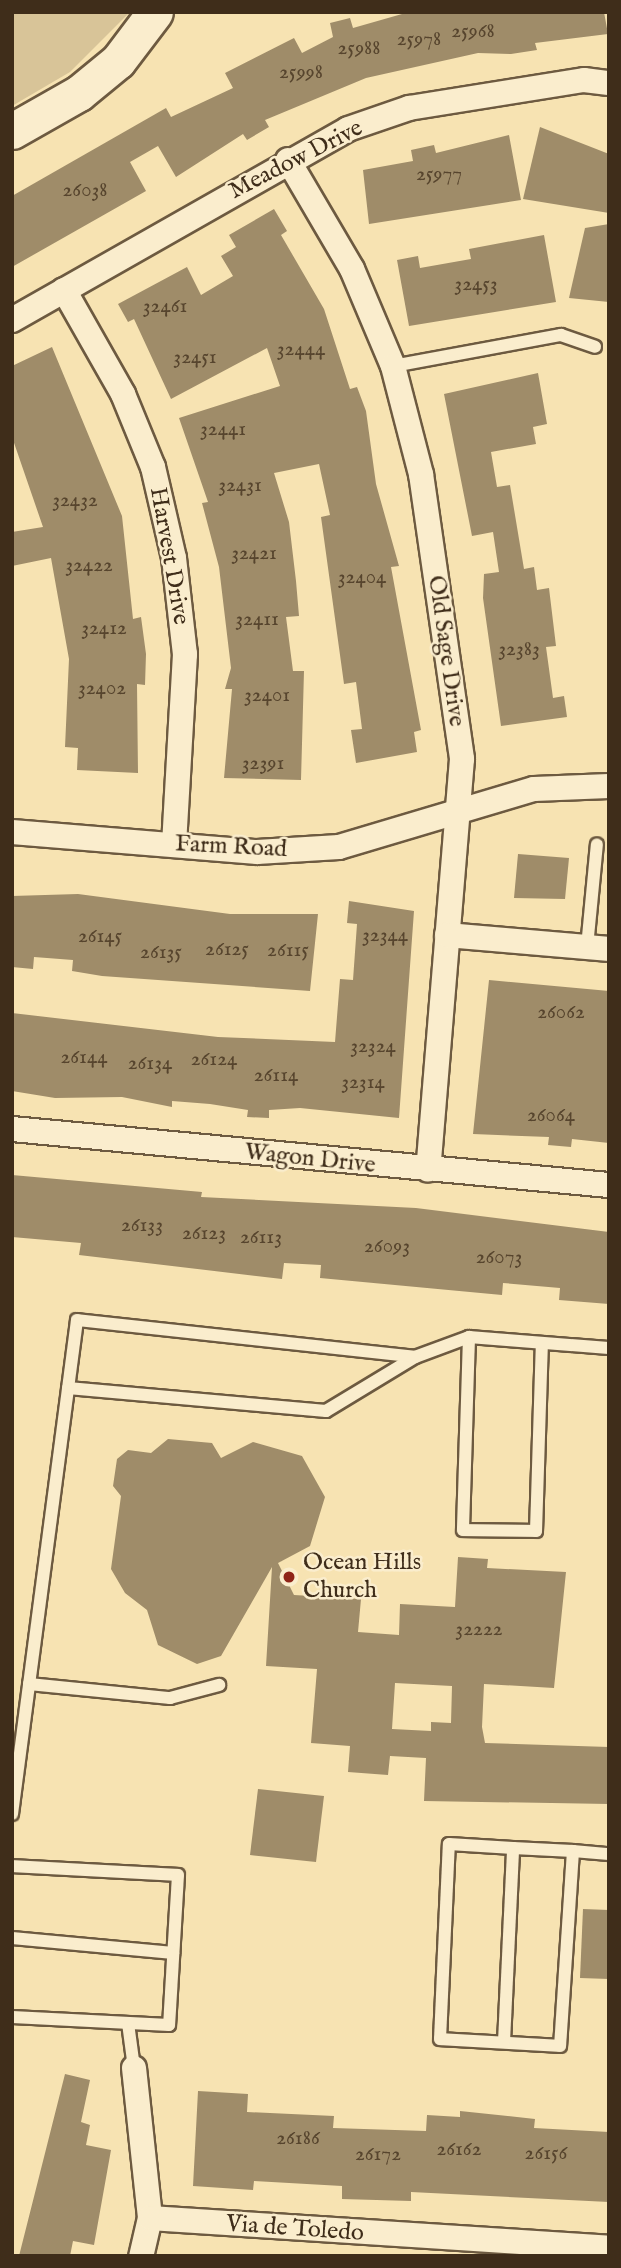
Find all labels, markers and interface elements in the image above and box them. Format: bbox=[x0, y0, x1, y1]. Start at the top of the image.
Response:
house number: 25968 bbox=[451, 19, 495, 45]
house number: 25978 bbox=[397, 27, 441, 53]
house number: 25988 bbox=[337, 36, 381, 62]
house number: 25998 bbox=[279, 60, 323, 86]
street label: Meadow Drive bbox=[224, 114, 368, 206]
house number: 25977 bbox=[416, 162, 462, 188]
house number: 26038 bbox=[62, 178, 108, 204]
house number: 32453 bbox=[454, 272, 498, 298]
house number: 32461 bbox=[143, 294, 187, 320]
house number: 32444 bbox=[277, 337, 325, 363]
house number: 32451 bbox=[173, 345, 217, 371]
house number: 32441 bbox=[200, 417, 246, 443]
house number: 32431 bbox=[218, 473, 262, 499]
street label: Harvest Drive bbox=[143, 485, 195, 627]
house number: 32432 bbox=[52, 488, 98, 514]
house number: 32421 bbox=[231, 541, 277, 567]
house number: 32422 bbox=[65, 553, 113, 579]
house number: 32404 bbox=[338, 565, 386, 591]
street label: Old Sage Drive bbox=[421, 574, 471, 728]
house number: 32411 bbox=[235, 607, 279, 633]
house number: 32412 bbox=[81, 616, 127, 642]
house number: 32383 bbox=[498, 637, 540, 663]
house number: 32402 bbox=[78, 676, 126, 702]
house number: 32401 bbox=[244, 683, 290, 709]
house number: 32391 bbox=[242, 751, 284, 777]
street label: Farm Road bbox=[174, 830, 288, 864]
house number: 32344 bbox=[362, 923, 408, 949]
house number: 26145 bbox=[78, 924, 122, 950]
house number: 26125 bbox=[205, 937, 249, 963]
house number: 26115 bbox=[267, 938, 309, 964]
house number: 26135 bbox=[140, 940, 182, 966]
house number: 26062 bbox=[537, 1000, 585, 1026]
house number: 32324 bbox=[350, 1034, 396, 1060]
house number: 26144 bbox=[60, 1045, 108, 1071]
house number: 26124 bbox=[191, 1047, 237, 1073]
house number: 26134 bbox=[128, 1051, 172, 1077]
house number: 26114 bbox=[254, 1063, 298, 1089]
house number: 32314 bbox=[341, 1070, 385, 1096]
house number: 26064 bbox=[527, 1103, 575, 1129]
street label: Wagon Drive bbox=[243, 1138, 377, 1180]
house number: 26133 bbox=[121, 1213, 163, 1239]
house number: 26123 bbox=[182, 1221, 226, 1247]
house number: 26113 bbox=[240, 1225, 282, 1251]
house number: 26093 bbox=[364, 1234, 410, 1260]
house number: 26073 bbox=[476, 1245, 522, 1271]
place label: Ocean Hills Church bbox=[303, 1549, 421, 1605]
marker: Ocean Hills Church bbox=[281, 1569, 297, 1585]
house number: 32222 bbox=[455, 1617, 503, 1643]
house number: 26186 bbox=[276, 2126, 320, 2152]
house number: 26162 bbox=[436, 2137, 482, 2163]
house number: 26156 bbox=[525, 2141, 567, 2167]
house number: 26172 bbox=[355, 2142, 401, 2168]
street label: Via de Toledo bbox=[225, 2210, 365, 2248]

